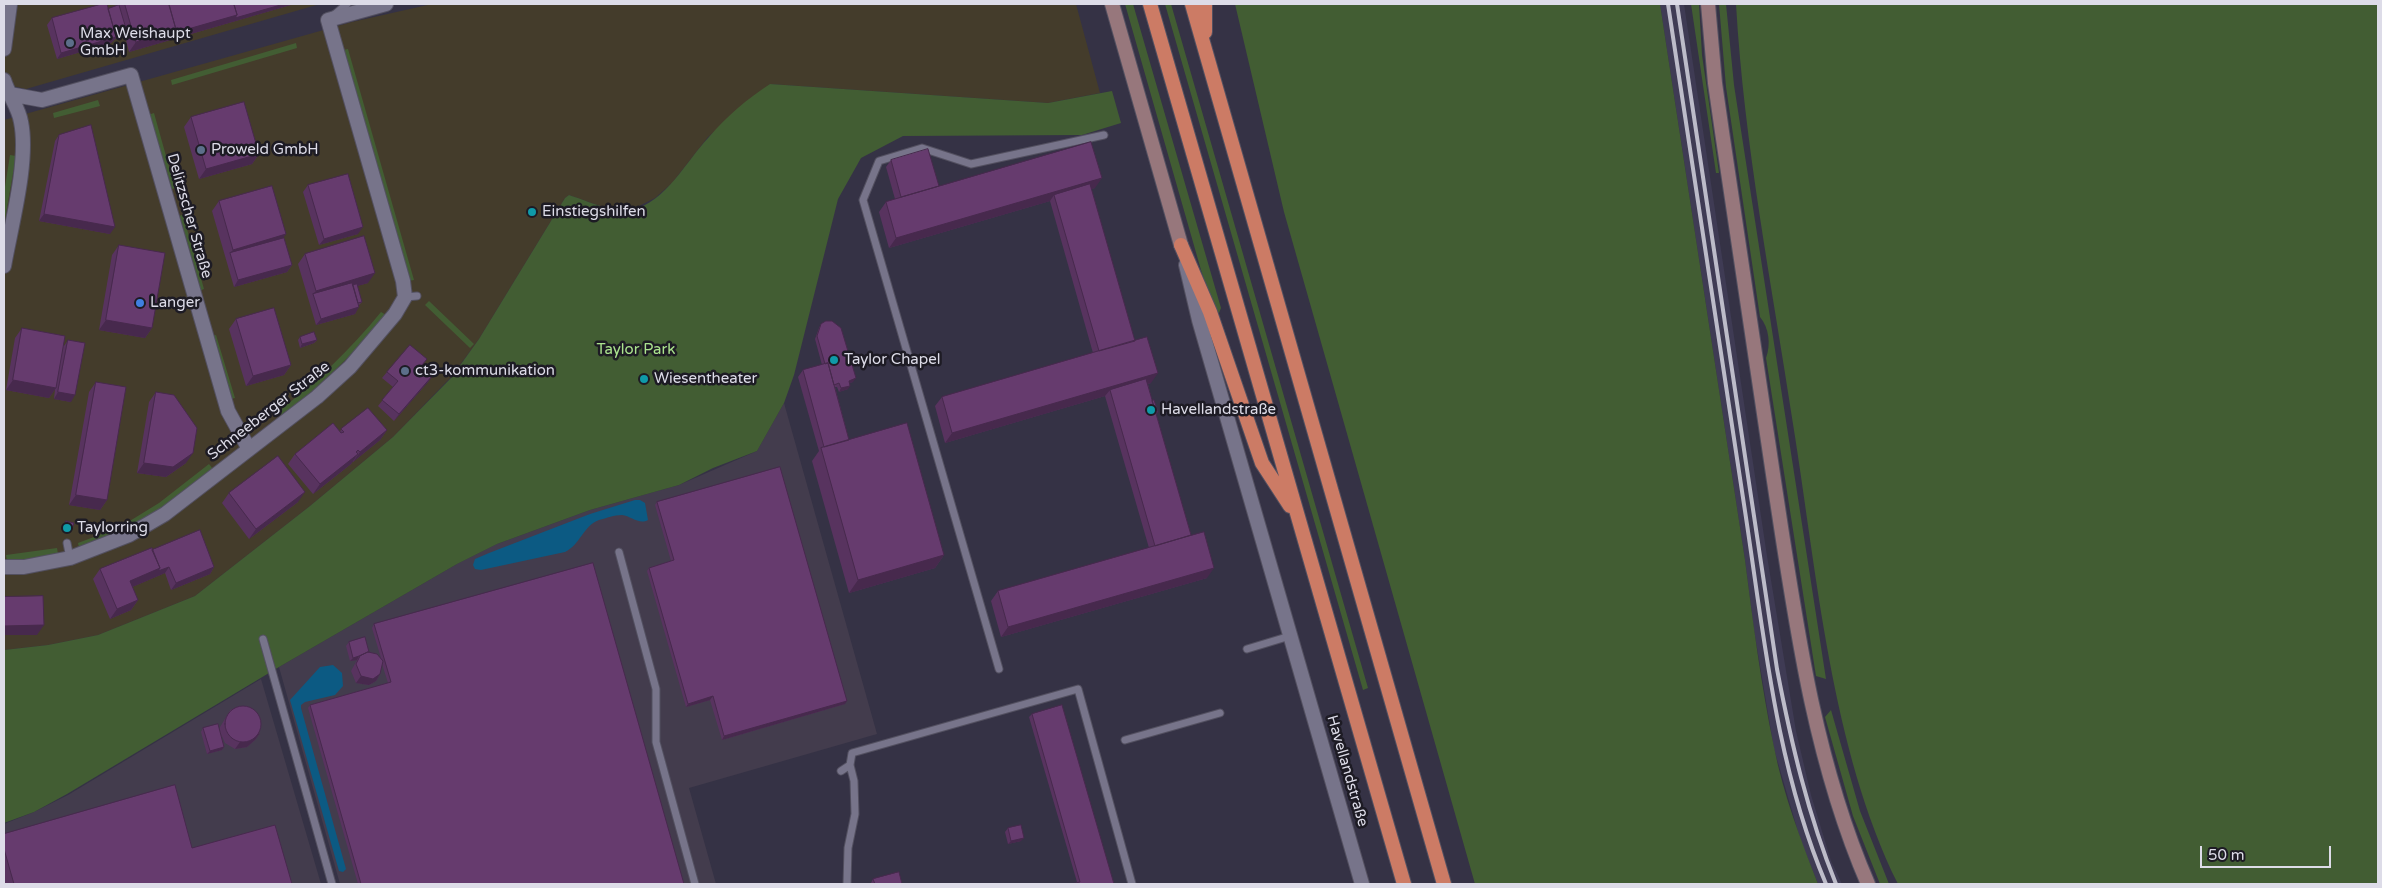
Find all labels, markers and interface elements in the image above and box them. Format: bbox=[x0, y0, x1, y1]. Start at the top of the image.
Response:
place label: Max Weishaupt GmbH bbox=[80, 25, 191, 60]
marker: Max Weishaupt GmbH bbox=[64, 37, 76, 49]
place label: Proweld GmbH bbox=[211, 141, 319, 159]
marker: Proweld GmbH bbox=[195, 144, 207, 156]
street label: Delitzscher Straße bbox=[163, 152, 215, 280]
place label: Einstiegshilfen bbox=[542, 203, 646, 221]
marker: Einstiegshilfen bbox=[526, 206, 538, 218]
place label: Langer bbox=[150, 294, 200, 312]
marker: Langer bbox=[134, 297, 146, 309]
park label: Taylor Park bbox=[597, 341, 675, 359]
place label: Taylor Chapel bbox=[844, 351, 940, 369]
marker: Taylor Chapel bbox=[828, 354, 840, 366]
street label: Schneeberger Straße bbox=[204, 358, 334, 464]
place label: ct3-kommunikation bbox=[415, 362, 555, 380]
marker: ct3-kommunikation bbox=[399, 365, 411, 377]
place label: Wiesentheater bbox=[654, 370, 757, 388]
marker: Wiesentheater bbox=[638, 373, 650, 385]
place label: Havellandstraße bbox=[1161, 401, 1276, 419]
marker: Havellandstraße bbox=[1145, 404, 1157, 416]
place label: Taylorring bbox=[77, 519, 148, 537]
marker: Taylorring bbox=[61, 522, 73, 534]
street label: Havellandstraße bbox=[1322, 713, 1372, 829]
scale bar bbox=[2202, 836, 2333, 868]
text: 50 m bbox=[2208, 846, 2245, 864]

